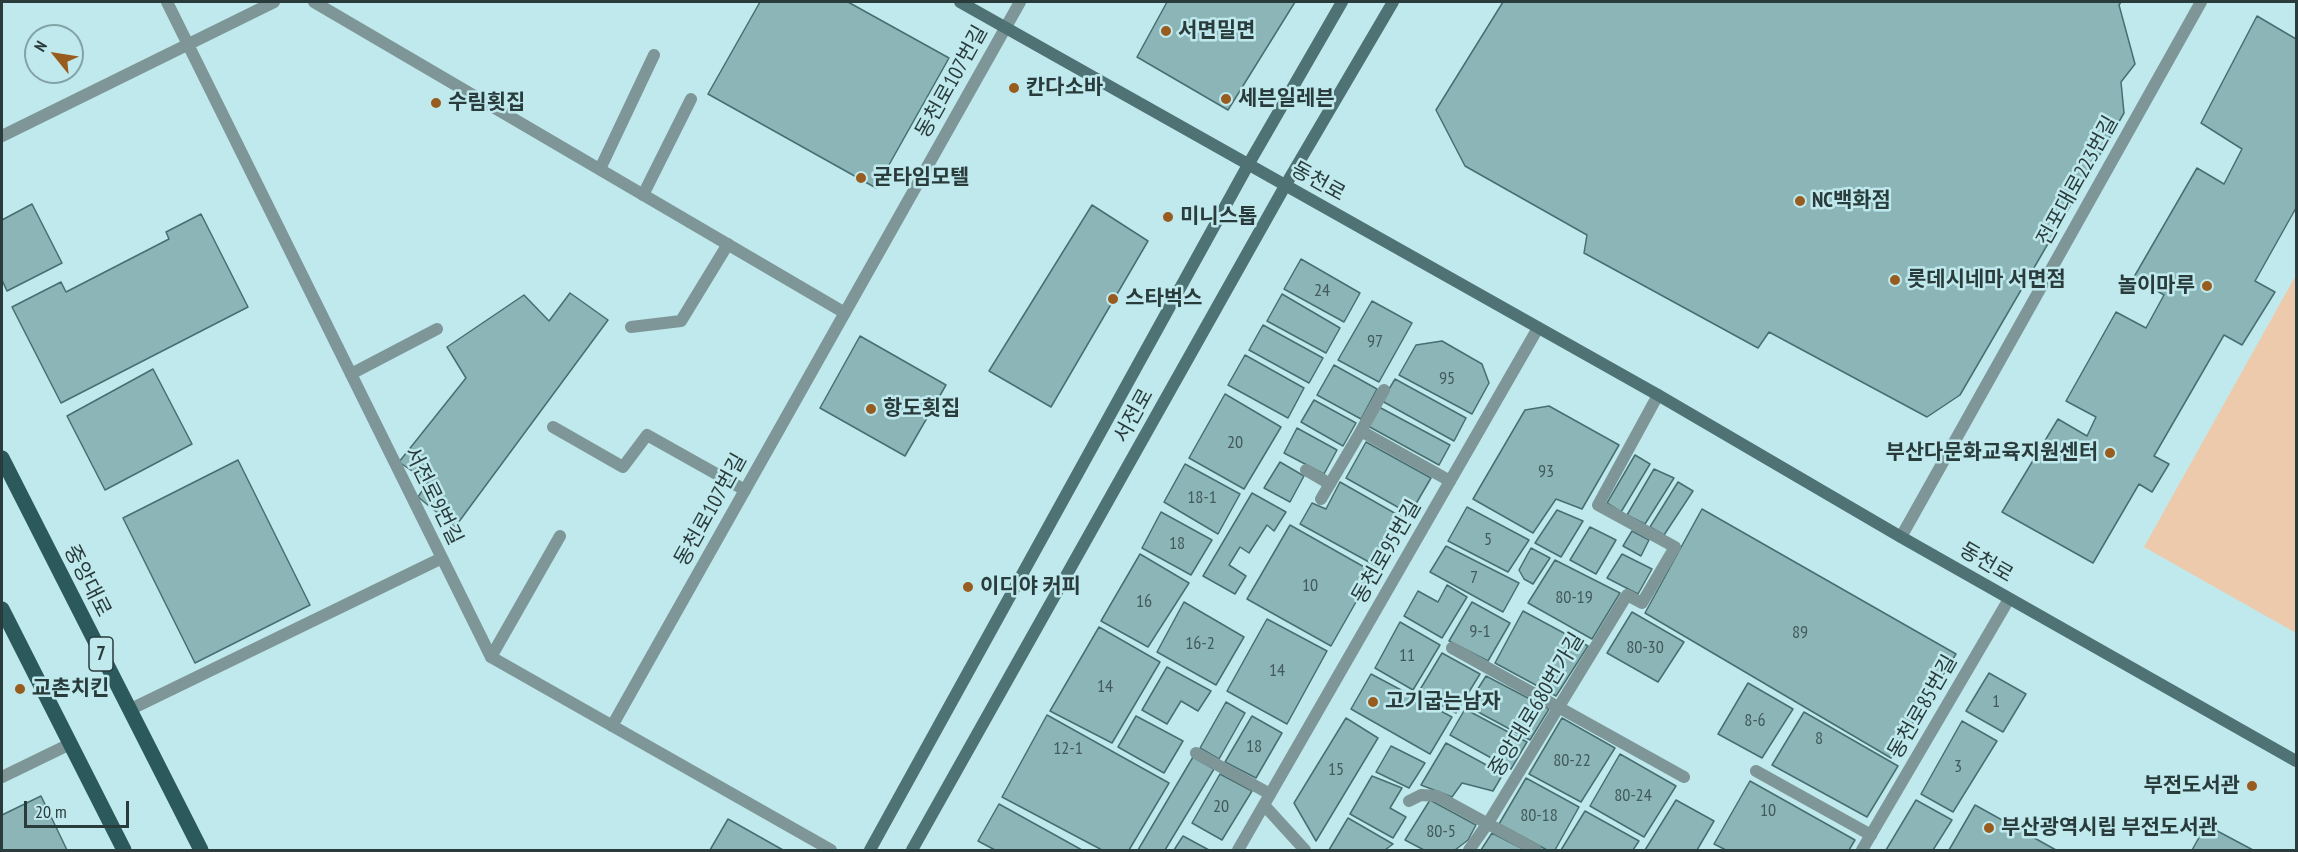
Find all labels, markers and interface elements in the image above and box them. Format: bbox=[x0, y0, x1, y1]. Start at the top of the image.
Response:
place label: 서면밀면 bbox=[1178, 18, 1255, 44]
street label: 동천로107번길 bbox=[911, 21, 993, 143]
north arrow bbox=[24, 24, 84, 84]
marker: 서면밀면 bbox=[1159, 24, 1173, 38]
text: N bbox=[29, 37, 51, 55]
place label: 칸다소바 bbox=[1026, 75, 1103, 101]
marker: 칸다소바 bbox=[1007, 81, 1021, 95]
place label: 세븐일레븐 bbox=[1238, 86, 1335, 112]
place label: 수림횟집 bbox=[448, 90, 525, 116]
marker: 세븐일레븐 bbox=[1219, 92, 1233, 106]
marker: 수림횟집 bbox=[429, 96, 443, 110]
street label: 전포대로223번길 bbox=[2032, 112, 2124, 250]
street label: 동천로 bbox=[1287, 157, 1349, 207]
place label: 굳타임모텔 bbox=[873, 165, 970, 191]
marker: 굳타임모텔 bbox=[854, 171, 868, 185]
place label: NC백화점 bbox=[1812, 188, 1891, 214]
marker: NC백화점 bbox=[1793, 194, 1807, 208]
place label: 미니스톱 bbox=[1180, 204, 1257, 230]
marker: 미니스톱 bbox=[1161, 210, 1175, 224]
place label: 롯데시네마 서면점 bbox=[1907, 267, 2066, 293]
marker: 롯데시네마 서면점 bbox=[1888, 273, 1902, 287]
place label: 놀이마루 bbox=[2118, 273, 2195, 299]
marker: 놀이마루 bbox=[2200, 279, 2214, 293]
house number: 24 bbox=[1314, 280, 1330, 302]
place label: 스타벅스 bbox=[1125, 286, 1202, 312]
marker: 스타벅스 bbox=[1106, 292, 1120, 306]
house number: 97 bbox=[1367, 331, 1383, 353]
house number: 95 bbox=[1439, 368, 1455, 390]
street label: 서전로 bbox=[1109, 385, 1159, 447]
place label: 항도횟집 bbox=[883, 396, 960, 422]
marker: 항도횟집 bbox=[864, 402, 878, 416]
house number: 20 bbox=[1227, 432, 1243, 454]
place label: 부산다문화교육지원센터 bbox=[1885, 440, 2098, 466]
street label: 서전로9번길 bbox=[398, 443, 468, 549]
marker: 부산다문화교육지원센터 bbox=[2103, 446, 2117, 460]
street label: 동천로107번길 bbox=[670, 449, 752, 571]
house number: 93 bbox=[1538, 461, 1554, 483]
house number: 18-1 bbox=[1187, 487, 1217, 509]
street label: 동천로95번길 bbox=[1347, 496, 1427, 608]
house number: 5 bbox=[1484, 529, 1492, 551]
house number: 18 bbox=[1169, 533, 1185, 555]
street label: 동천로 bbox=[1955, 538, 2017, 588]
street label: 중앙대로 bbox=[58, 541, 116, 621]
house number: 7 bbox=[1470, 567, 1478, 589]
place label: 이디야 커피 bbox=[980, 574, 1081, 600]
house number: 10 bbox=[1302, 575, 1318, 597]
marker: 이디야 커피 bbox=[961, 580, 975, 594]
house number: 80-19 bbox=[1555, 587, 1593, 609]
house number: 16 bbox=[1136, 591, 1152, 613]
house number: 9-1 bbox=[1469, 621, 1491, 643]
house number: 89 bbox=[1792, 622, 1808, 644]
street label: 중앙대로680번가길 bbox=[1484, 628, 1590, 782]
house number: 16-2 bbox=[1185, 633, 1215, 655]
road number: 7 bbox=[89, 637, 113, 671]
house number: 80-30 bbox=[1626, 637, 1664, 659]
house number: 11 bbox=[1399, 645, 1415, 667]
street label: 동천로85번길 bbox=[1883, 651, 1963, 763]
house number: 14 bbox=[1269, 660, 1285, 682]
place label: 교촌치킨 bbox=[32, 676, 109, 702]
house number: 14 bbox=[1097, 676, 1113, 698]
marker: 교촌치킨 bbox=[13, 682, 27, 696]
place label: 고기굽는남자 bbox=[1385, 689, 1501, 715]
house number: 1 bbox=[1992, 691, 2000, 713]
marker: 고기굽는남자 bbox=[1366, 695, 1380, 709]
house number: 8-6 bbox=[1744, 710, 1766, 732]
house number: 8 bbox=[1815, 728, 1823, 750]
house number: 18 bbox=[1246, 736, 1262, 758]
house number: 12-1 bbox=[1053, 738, 1083, 760]
house number: 80-22 bbox=[1553, 750, 1591, 772]
house number: 3 bbox=[1954, 756, 1962, 778]
house number: 15 bbox=[1328, 759, 1344, 781]
place label: 부전도서관 bbox=[2143, 773, 2240, 799]
marker: 부전도서관 bbox=[2245, 779, 2259, 793]
house number: 80-24 bbox=[1614, 785, 1652, 807]
scale bar bbox=[27, 789, 132, 827]
house number: 20 bbox=[1213, 796, 1229, 818]
text: 20 m bbox=[35, 800, 67, 823]
house number: 10 bbox=[1760, 800, 1776, 822]
house number: 80-18 bbox=[1520, 805, 1558, 827]
place label: 부산광역시립 부전도서관 bbox=[2001, 815, 2218, 841]
house number: 80-5 bbox=[1426, 821, 1456, 843]
marker: 부산광역시립 부전도서관 bbox=[1982, 821, 1996, 835]

